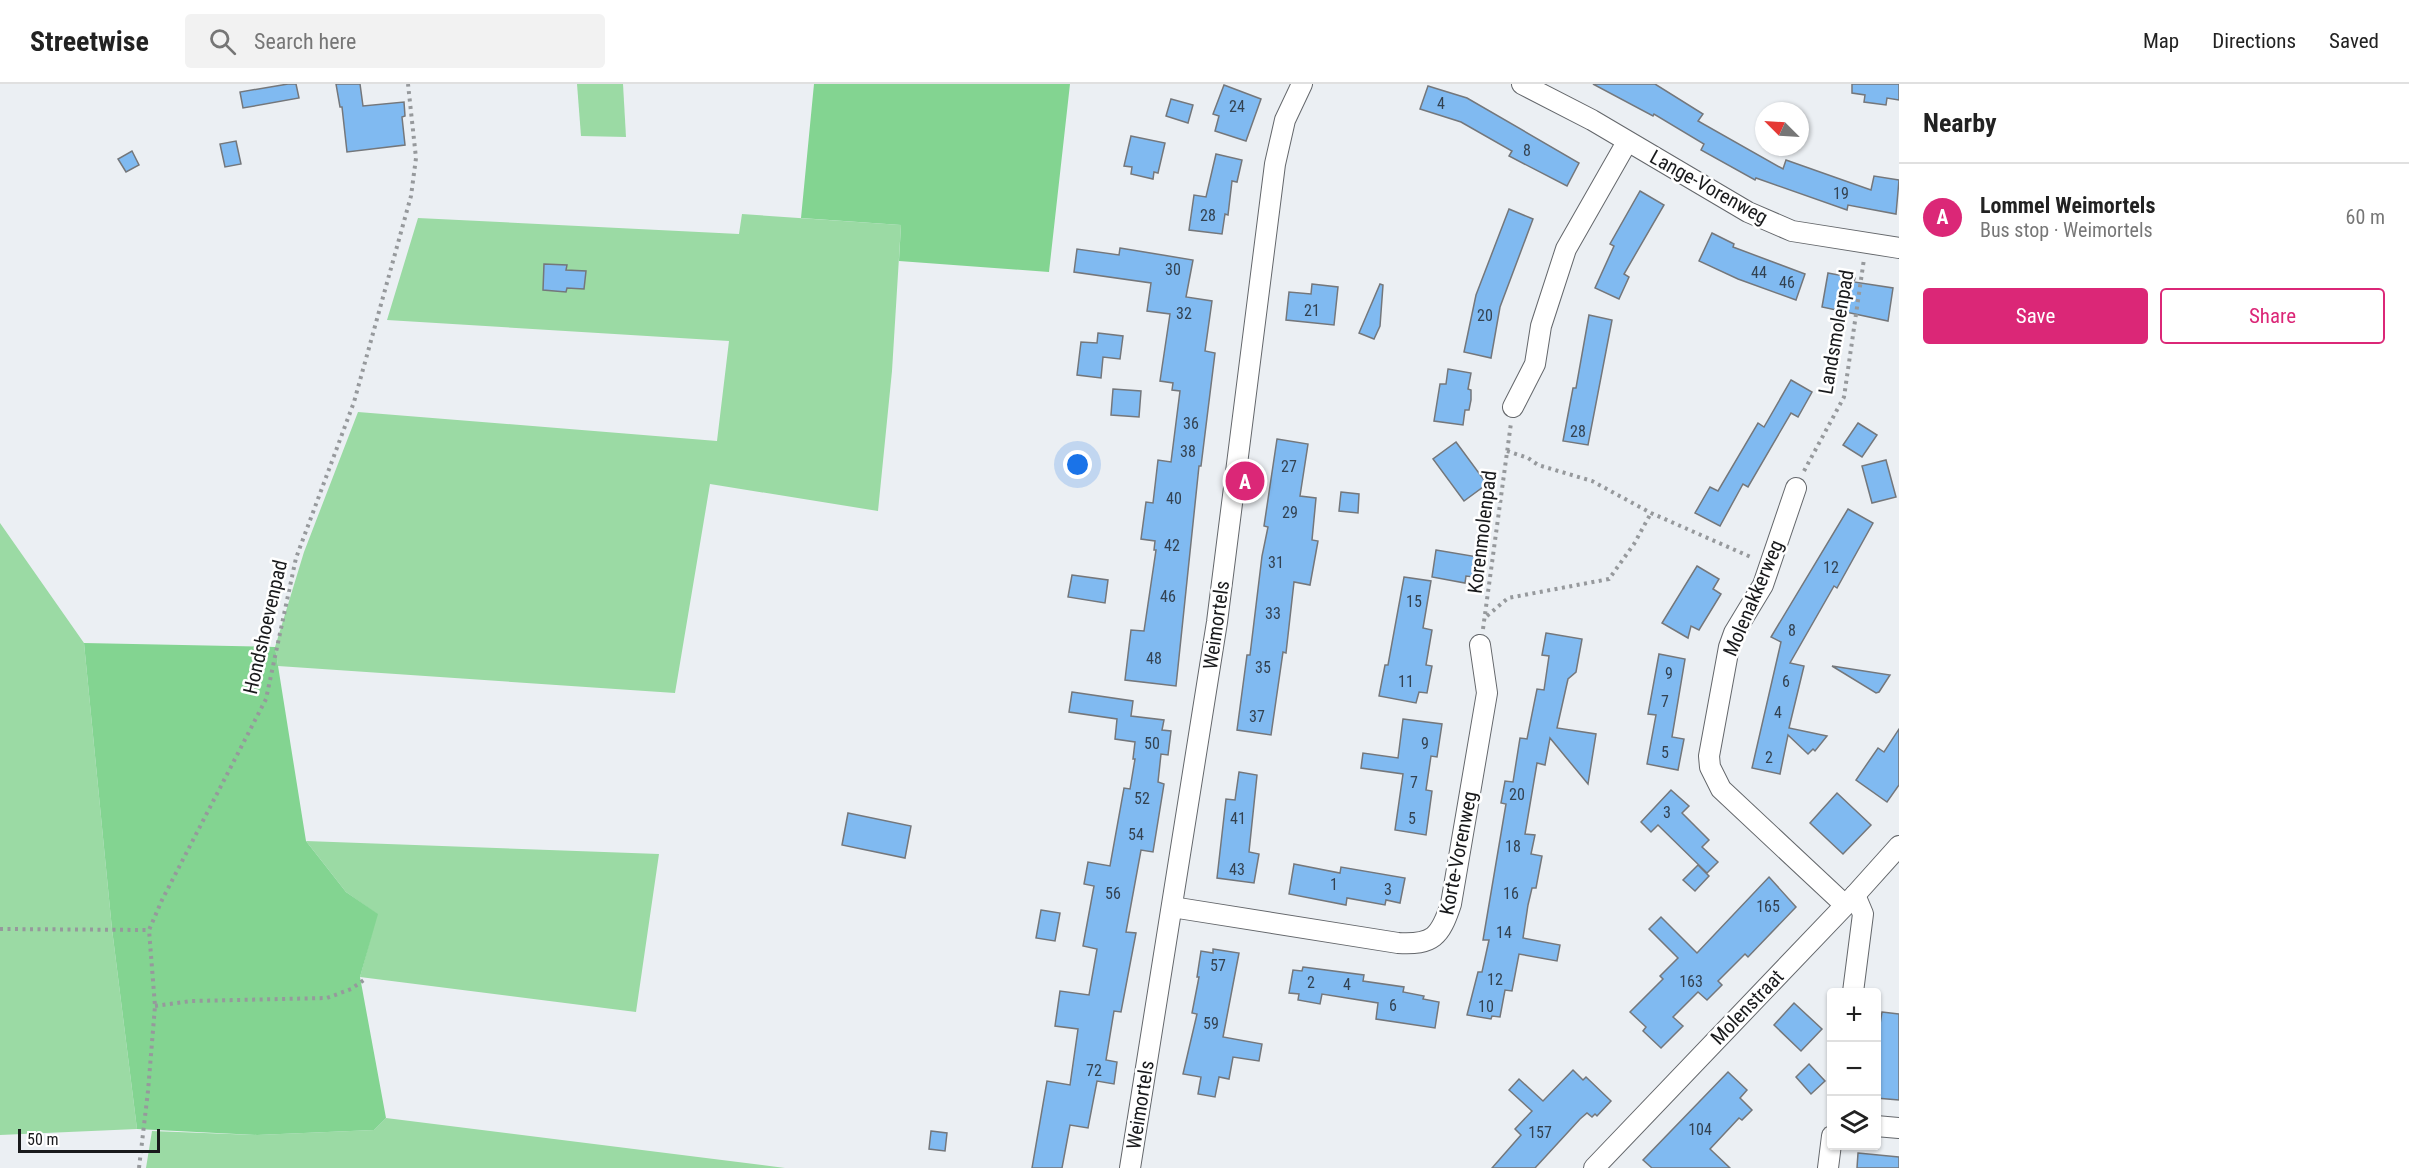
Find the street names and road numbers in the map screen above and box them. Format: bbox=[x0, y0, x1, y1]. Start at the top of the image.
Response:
street label: Lange-Vorenweg bbox=[1646, 145, 1772, 229]
street label: Landsmolenpad bbox=[1813, 268, 1859, 396]
street label: Korenmolenpad bbox=[1463, 469, 1501, 595]
street label: Molenakkerweg bbox=[1718, 536, 1788, 660]
street label: Hondshoevenpad bbox=[238, 558, 292, 696]
street label: Weimortels bbox=[1198, 579, 1234, 671]
street label: Korte-Vorenweg bbox=[1434, 789, 1482, 917]
street label: Molenstraat bbox=[1706, 965, 1789, 1049]
street label: Weimortels bbox=[1121, 1059, 1159, 1151]

